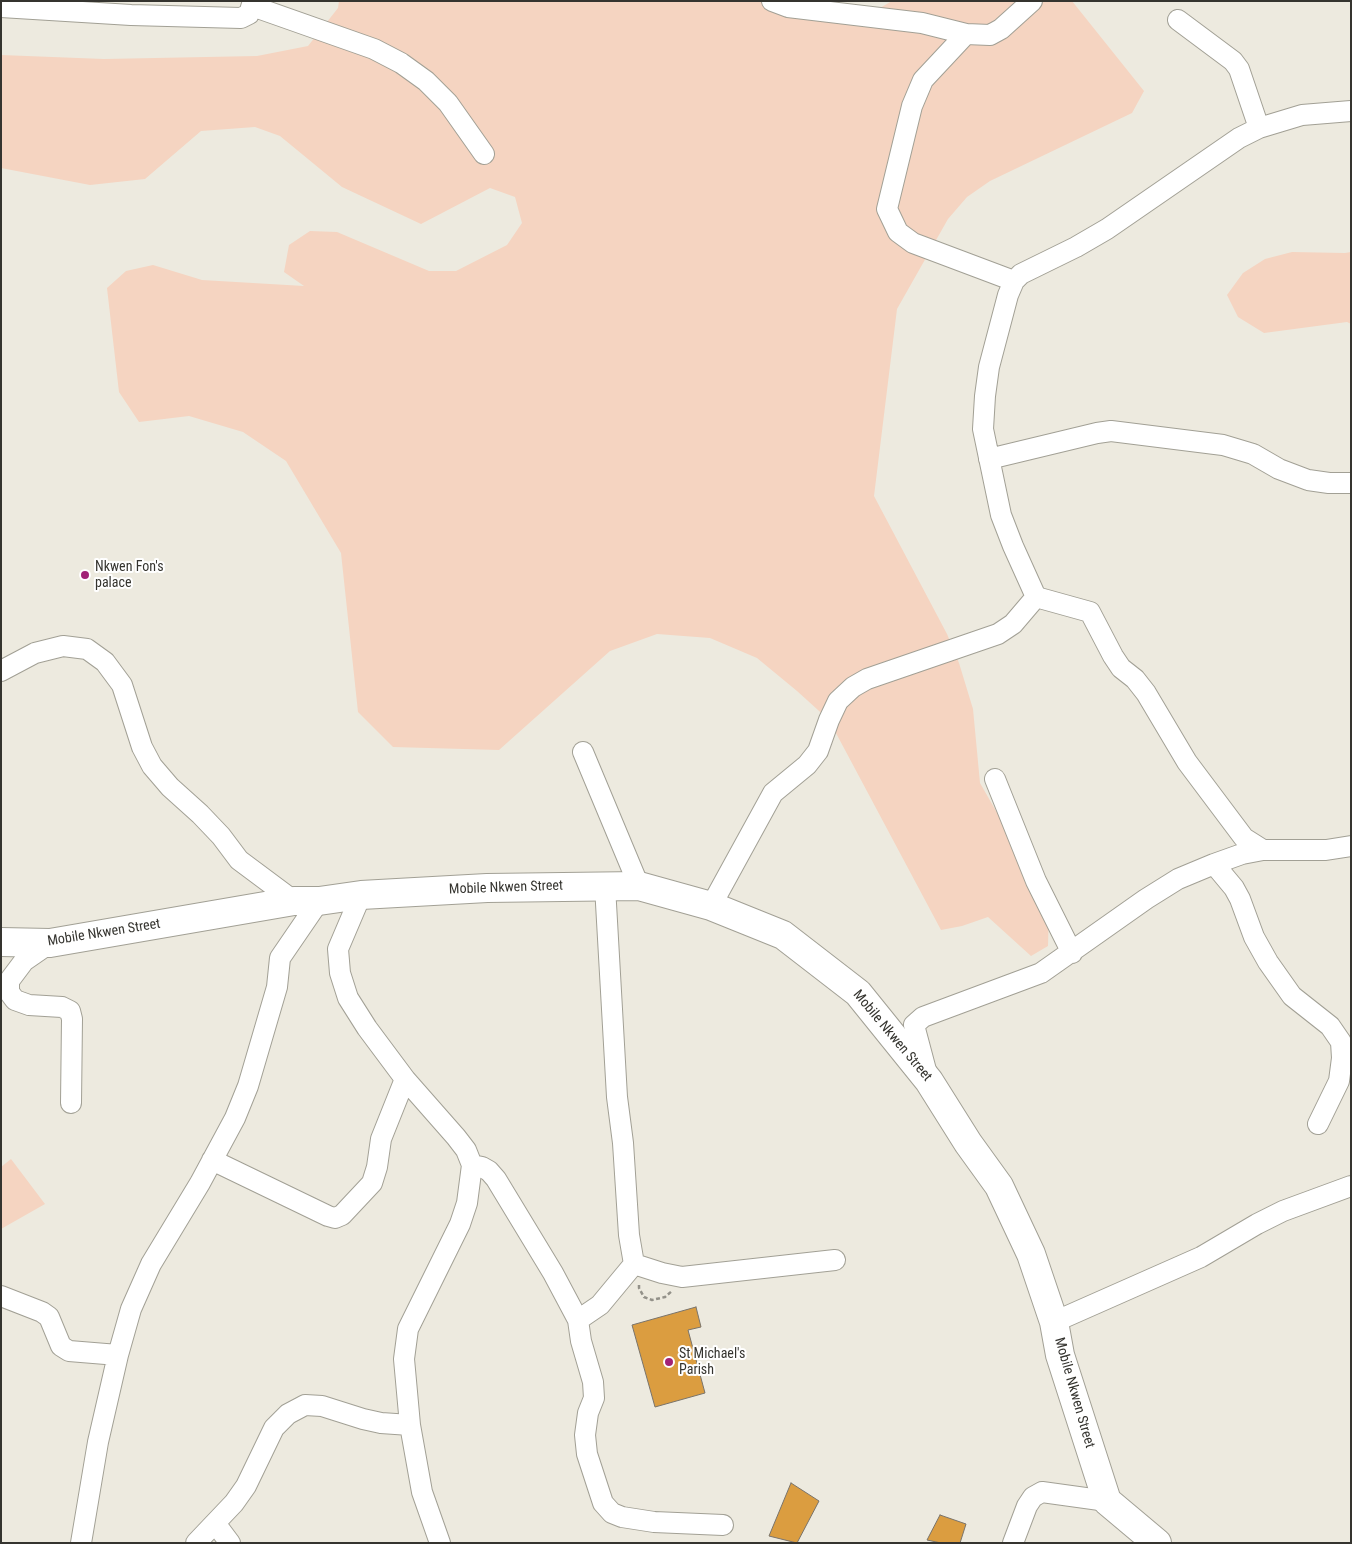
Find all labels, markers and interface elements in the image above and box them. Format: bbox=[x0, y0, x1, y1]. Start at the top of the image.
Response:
place label: Nkwen Fon's palace bbox=[95, 559, 164, 592]
marker: Nkwen Fon's palace bbox=[79, 569, 91, 581]
street label: Mobile Nkwen Street bbox=[449, 878, 563, 898]
street label: Mobile Nkwen Street bbox=[46, 916, 162, 950]
street label: Mobile Nkwen Street bbox=[849, 987, 935, 1085]
street label: Mobile Nkwen Street bbox=[1050, 1336, 1098, 1450]
place label: St Michael's Parish bbox=[679, 1346, 745, 1378]
marker: St Michael's Parish bbox=[663, 1356, 675, 1368]

